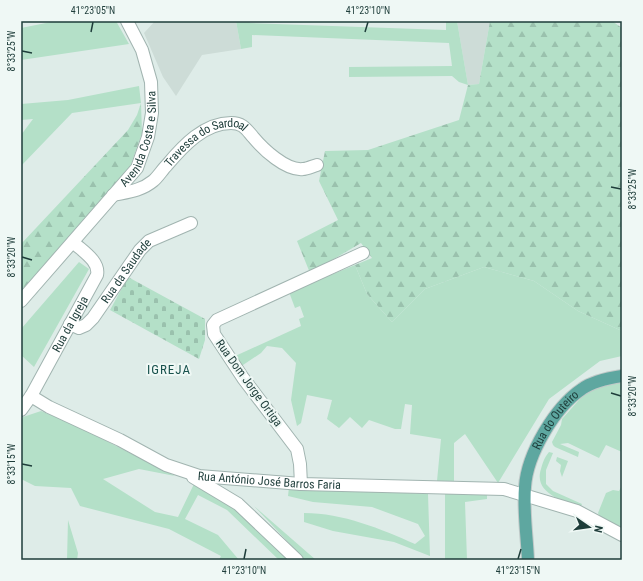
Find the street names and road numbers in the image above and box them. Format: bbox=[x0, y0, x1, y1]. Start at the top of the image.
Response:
street label: Avenida Costa e Silva bbox=[117, 90, 159, 189]
street label: Travessa do Sardoal bbox=[162, 116, 251, 170]
street label: Rua da Saudade bbox=[98, 236, 154, 306]
street label: Rua da Igreja bbox=[49, 294, 91, 355]
street label: Rua Dom Jorge Ortiga bbox=[213, 337, 285, 429]
street label: Rua do Outeiro bbox=[529, 387, 581, 452]
street label: Rua António José Barros Faria bbox=[197, 469, 341, 492]

